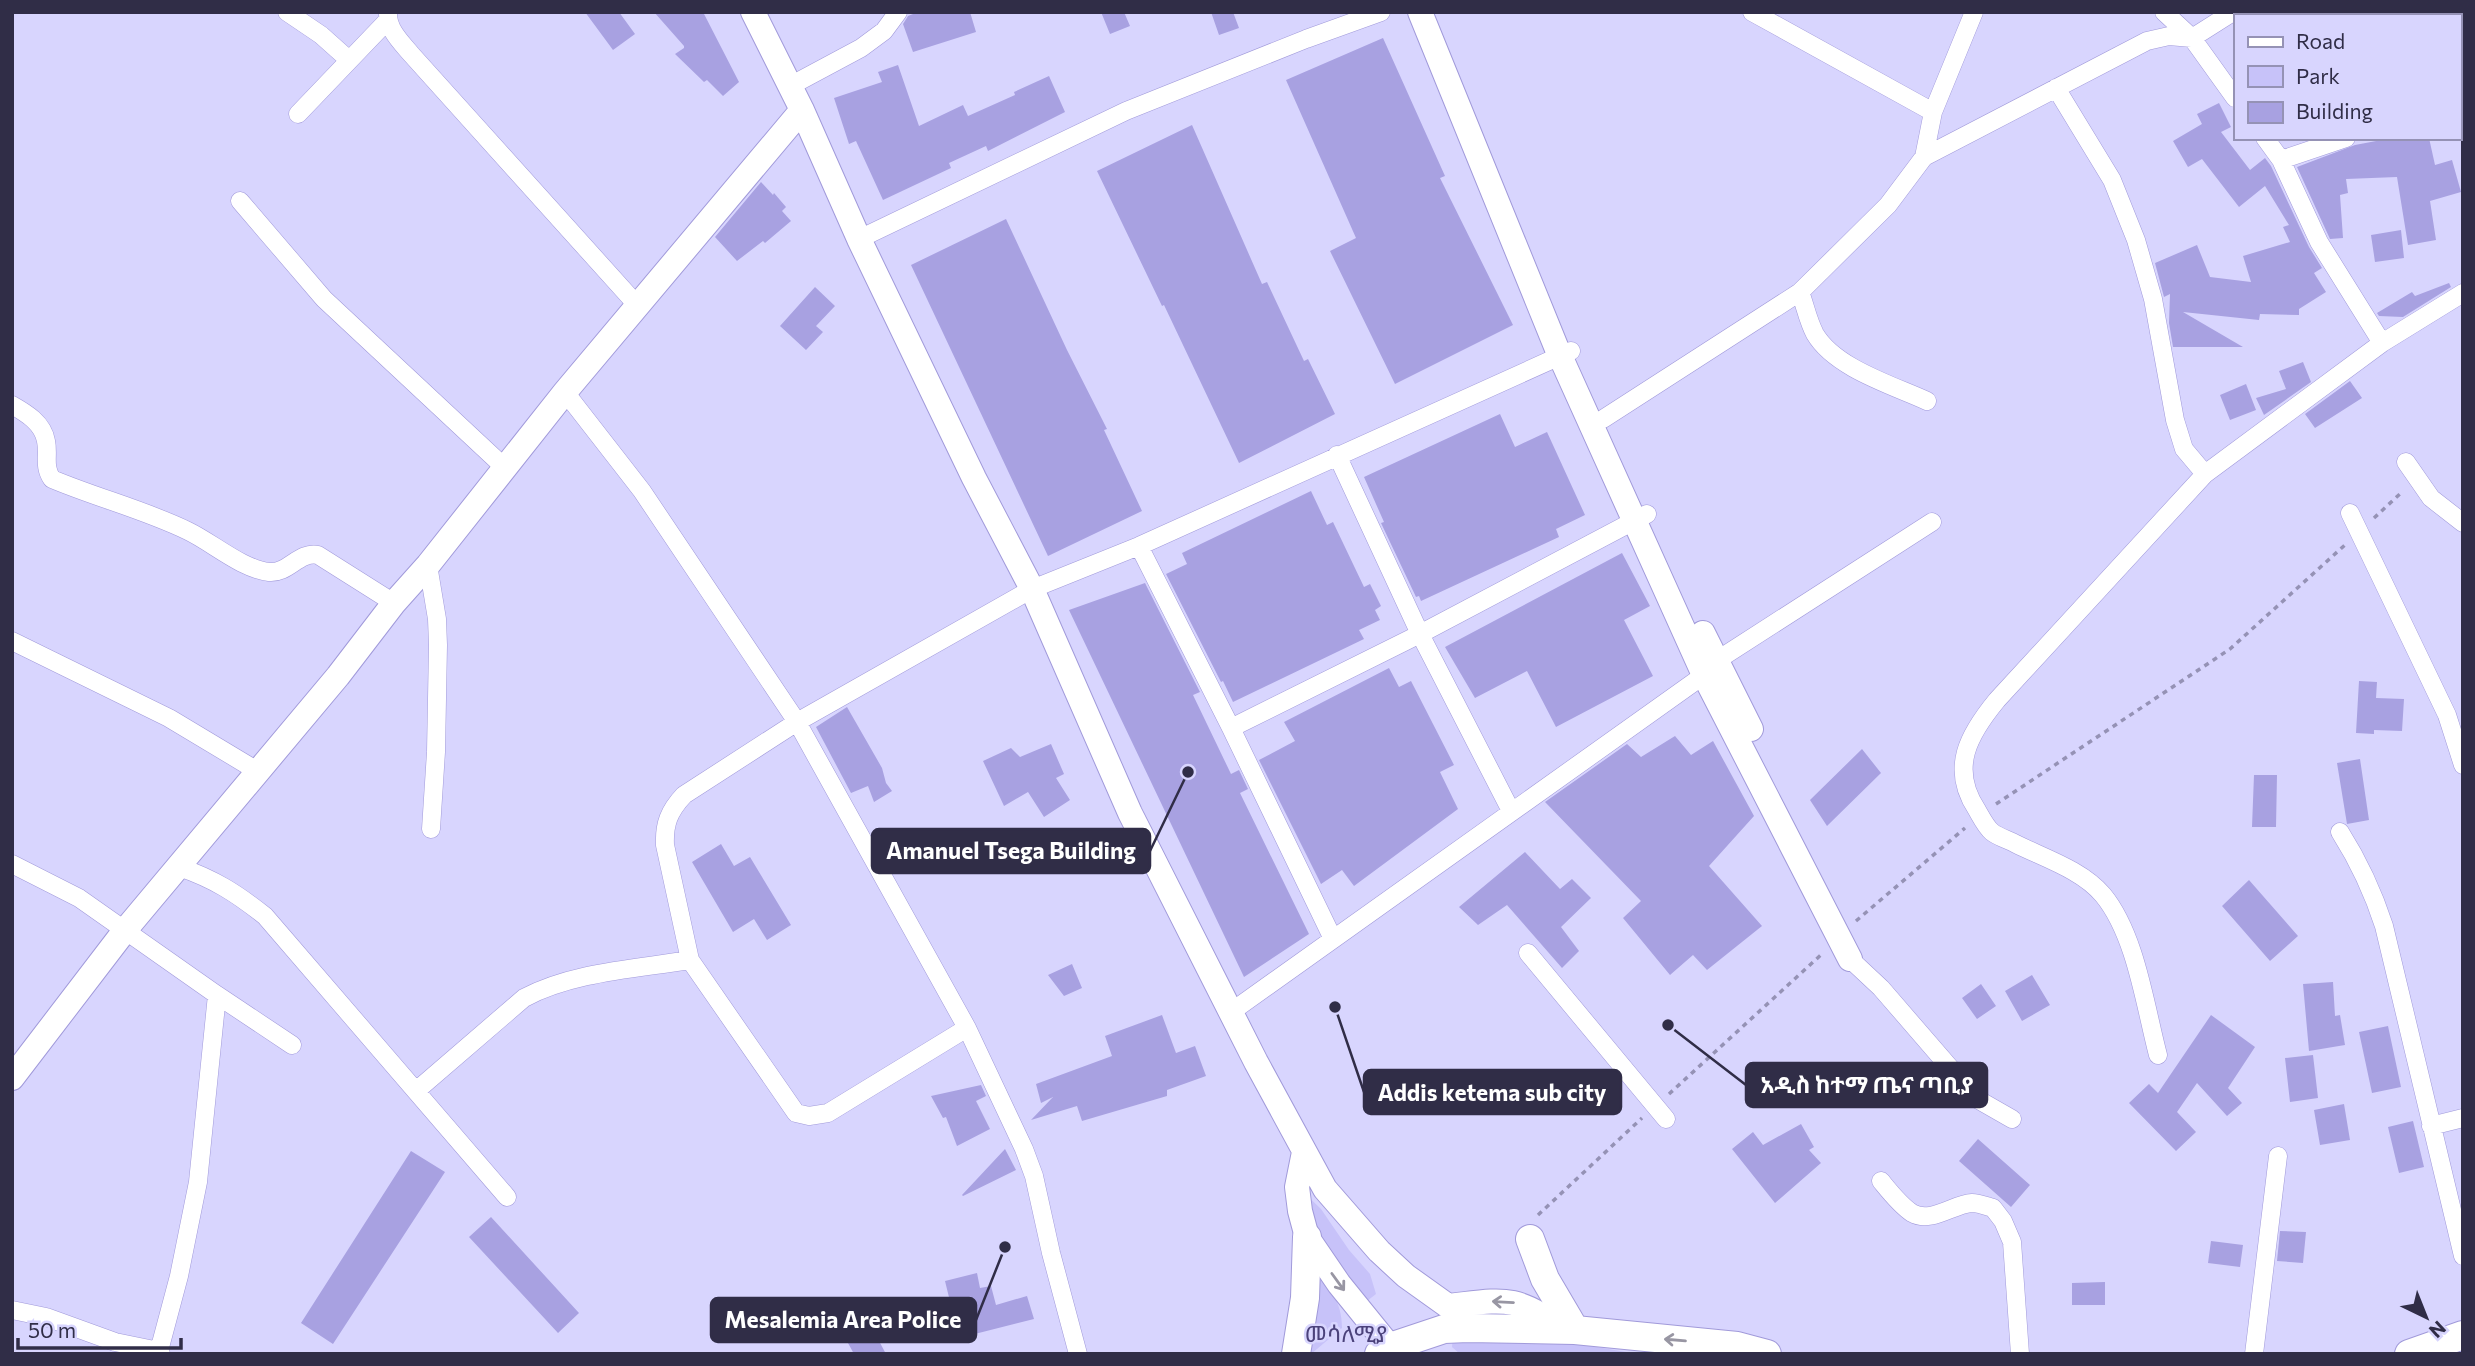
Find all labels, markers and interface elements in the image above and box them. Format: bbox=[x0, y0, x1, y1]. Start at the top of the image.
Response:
legend bbox=[2234, 14, 2461, 140]
text: Road bbox=[2296, 28, 2345, 53]
text: Park bbox=[2296, 63, 2340, 88]
text: Building bbox=[2296, 98, 2373, 123]
callout: Amanuel Tsega Building bbox=[872, 829, 1150, 873]
text: Amanuel Tsega Building bbox=[886, 836, 1136, 864]
callout: አዲስ ከተማ ጤና ጣቢያ bbox=[1746, 1063, 1987, 1107]
callout: Addis ketema sub city bbox=[1364, 1070, 1621, 1114]
text: አዲስ ከተማ ጤና ጣቢያ bbox=[1760, 1070, 1974, 1098]
text: Addis ketema sub city bbox=[1377, 1078, 1607, 1106]
one-way arrow bbox=[1331, 1272, 1345, 1291]
north arrow bbox=[2391, 1282, 2461, 1352]
one-way arrow bbox=[1492, 1295, 1515, 1308]
callout: Mesalemia Area Police bbox=[711, 1298, 976, 1342]
text: Mesalemia Area Police bbox=[725, 1305, 961, 1333]
scale bar bbox=[18, 1306, 180, 1350]
text: 50 m bbox=[28, 1317, 76, 1342]
text: N bbox=[2425, 1317, 2451, 1343]
district label: መሳለሚያ bbox=[1305, 1319, 1387, 1347]
one-way arrow bbox=[1665, 1333, 1687, 1346]

